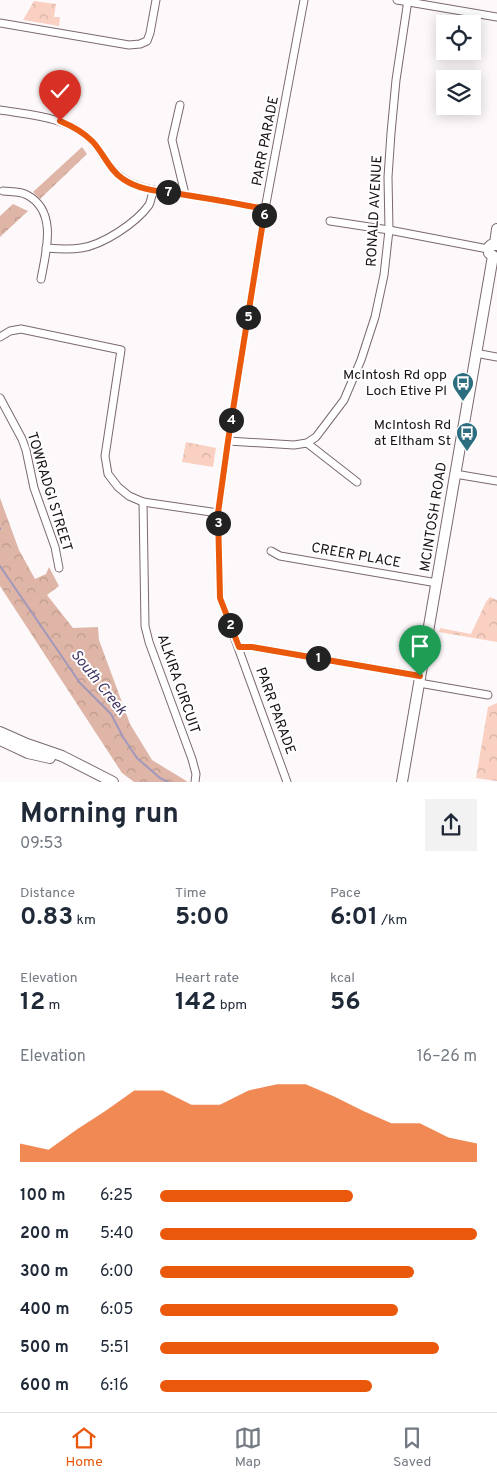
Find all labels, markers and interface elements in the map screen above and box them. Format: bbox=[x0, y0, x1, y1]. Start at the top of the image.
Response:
map controls bbox=[436, 15, 481, 115]
button: locate bbox=[436, 15, 481, 60]
pin bbox=[39, 70, 81, 121]
button: layers bbox=[436, 70, 481, 115]
icon: check bbox=[46, 77, 74, 105]
street label: PARR PARADE bbox=[249, 95, 283, 187]
street label: RONALD AVENUE bbox=[364, 155, 386, 267]
pin: 7 bbox=[156, 180, 180, 204]
text: 7 bbox=[165, 184, 172, 201]
pin: 6 bbox=[252, 202, 276, 228]
text: 6 bbox=[260, 207, 269, 224]
pin: 5 bbox=[236, 304, 260, 330]
text: 5 bbox=[244, 309, 253, 326]
place label: McIntosh Rd opp Loch Etive Pl bbox=[343, 367, 447, 400]
bus stop icon: McIntosh Rd opp Loch Etive Pl bbox=[451, 371, 475, 402]
pin: 4 bbox=[218, 408, 244, 432]
text: 4 bbox=[227, 412, 236, 429]
place label: McIntosh Rd at Eltham St bbox=[374, 417, 451, 450]
bus stop icon: McIntosh Rd at Eltham St bbox=[455, 421, 479, 452]
street label: TOWRADGI STREET bbox=[23, 430, 75, 554]
street label: MCINTOSH ROAD bbox=[417, 461, 451, 573]
pin: 3 bbox=[206, 510, 230, 536]
text: 3 bbox=[214, 515, 223, 532]
street label: CREER PLACE bbox=[310, 540, 402, 572]
pin: 2 bbox=[218, 612, 242, 638]
text: 2 bbox=[226, 617, 235, 634]
pin bbox=[399, 625, 441, 676]
street label: ALKIRA CIRCUIT bbox=[153, 632, 203, 736]
icon: arrive bbox=[406, 632, 434, 660]
water label: South Creek bbox=[66, 646, 130, 720]
pin: 1 bbox=[306, 646, 330, 670]
text: 1 bbox=[316, 650, 321, 667]
street label: PARR PARADE bbox=[251, 665, 299, 757]
text: Morning run bbox=[20, 797, 179, 833]
button: share bbox=[425, 799, 477, 851]
text: 09:53 bbox=[20, 834, 63, 854]
text: Distance bbox=[20, 885, 75, 902]
text: Time bbox=[175, 885, 206, 902]
text: Pace bbox=[330, 885, 361, 902]
text: 0.83 bbox=[20, 902, 73, 934]
text: 5:00 bbox=[175, 902, 229, 934]
text: 6:01 bbox=[330, 902, 378, 934]
text: km bbox=[73, 912, 96, 929]
text: /km bbox=[378, 912, 407, 929]
text: Elevation bbox=[20, 970, 78, 987]
text: Heart rate bbox=[175, 970, 239, 987]
text: kcal bbox=[330, 970, 355, 987]
text: 12 bbox=[20, 987, 45, 1019]
text: 142 bbox=[175, 987, 216, 1019]
text: 56 bbox=[330, 987, 361, 1019]
text: m bbox=[45, 997, 60, 1014]
text: bpm bbox=[216, 997, 247, 1014]
text: Elevation bbox=[20, 1047, 86, 1067]
text: 16–26 m bbox=[417, 1047, 477, 1067]
text: 100 m bbox=[20, 1186, 66, 1206]
text: 6:25 bbox=[100, 1186, 133, 1206]
text: 200 m bbox=[20, 1224, 69, 1244]
text: 5:40 bbox=[100, 1224, 134, 1244]
text: 300 m bbox=[20, 1262, 68, 1282]
text: 6:00 bbox=[100, 1262, 134, 1282]
text: 400 m bbox=[20, 1300, 69, 1320]
text: 6:05 bbox=[100, 1300, 133, 1320]
text: 500 m bbox=[20, 1338, 69, 1358]
text: 5:51 bbox=[100, 1338, 129, 1358]
text: 600 m bbox=[20, 1376, 69, 1396]
text: 6:16 bbox=[100, 1376, 129, 1396]
tab: Home bbox=[66, 1424, 103, 1471]
tab: Map bbox=[234, 1424, 262, 1471]
tab: Saved bbox=[393, 1424, 431, 1471]

